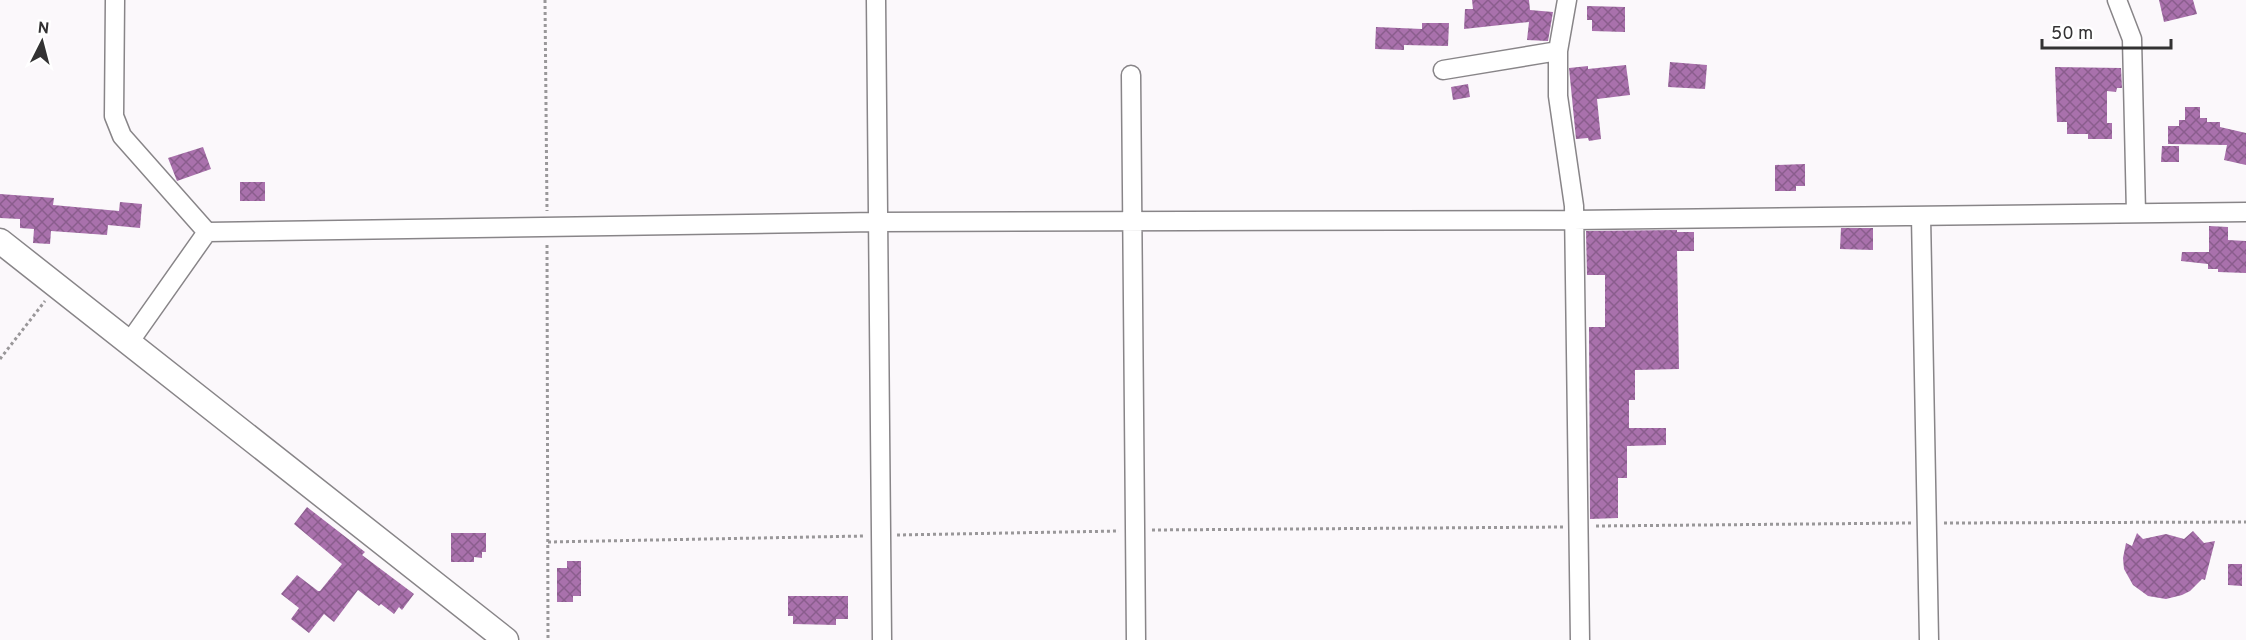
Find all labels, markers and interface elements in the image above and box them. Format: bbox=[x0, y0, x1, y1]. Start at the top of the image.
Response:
north arrow bbox=[12, 12, 72, 72]
scale bar bbox=[2042, 12, 2171, 50]
text: N bbox=[37, 19, 50, 40]
text: 50 m bbox=[2051, 23, 2093, 46]

